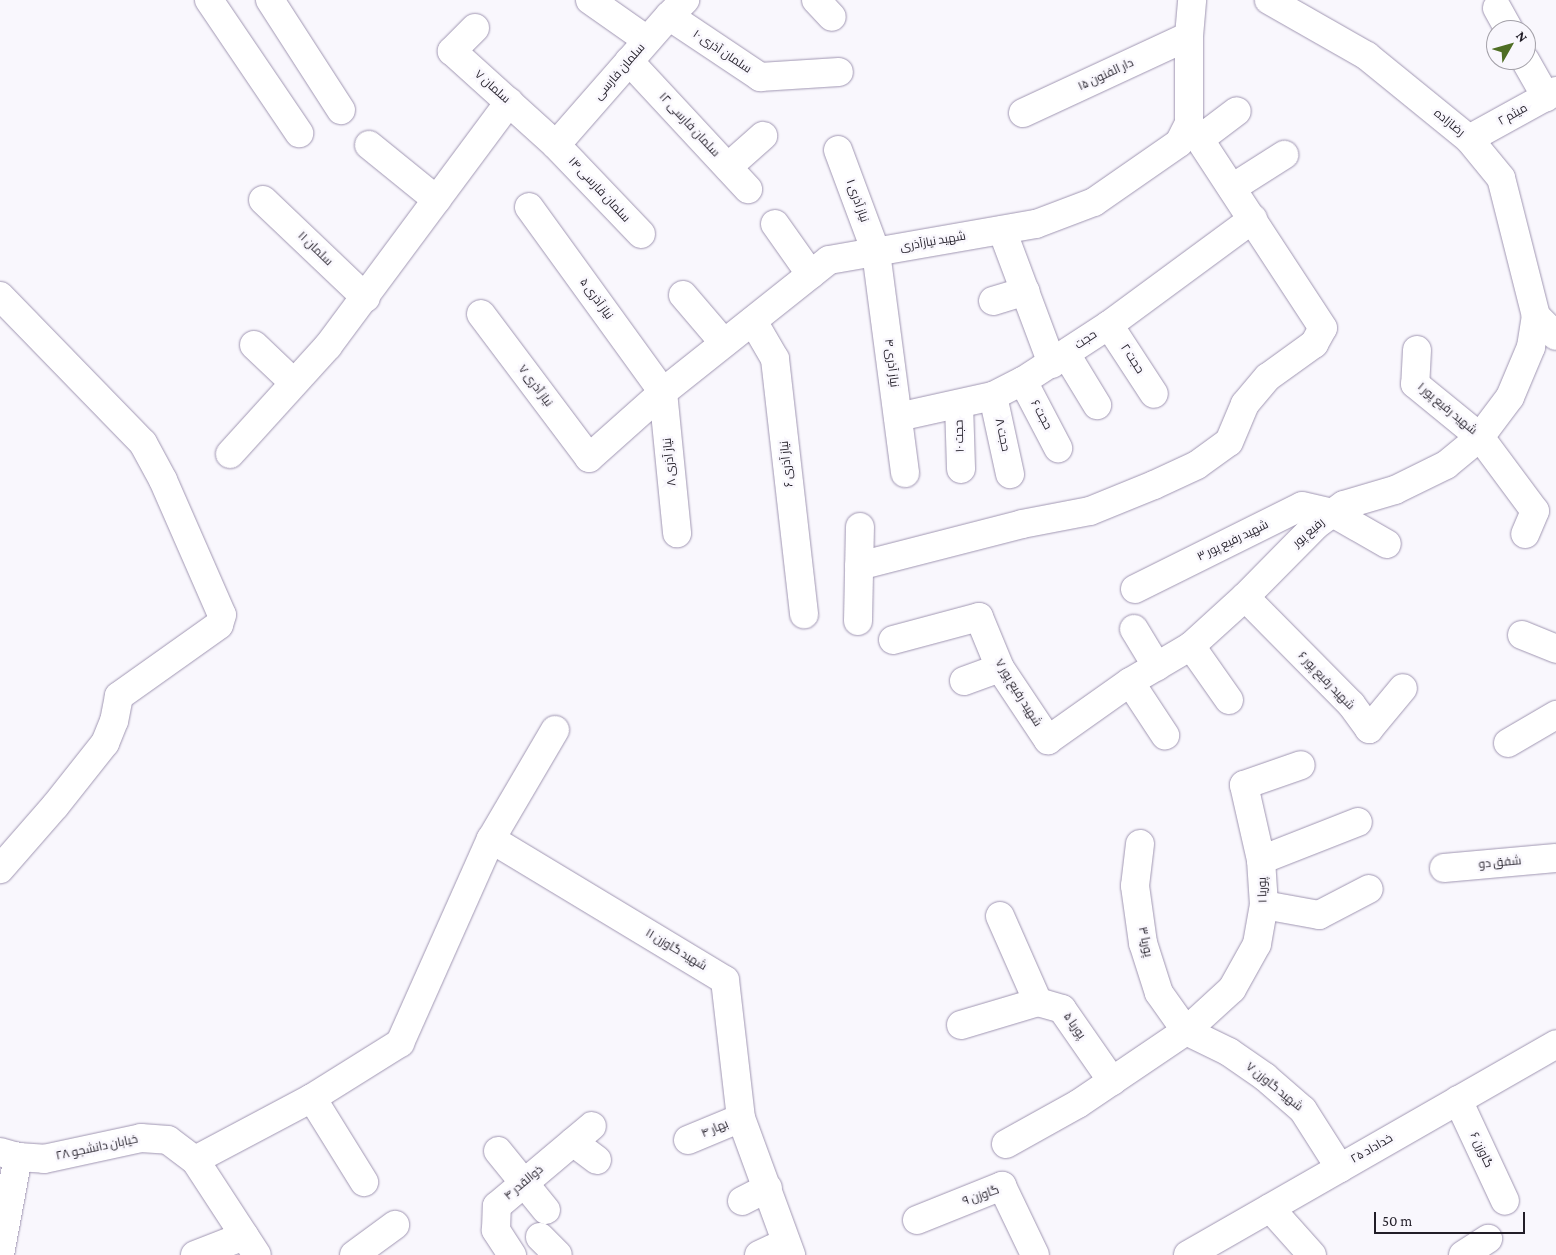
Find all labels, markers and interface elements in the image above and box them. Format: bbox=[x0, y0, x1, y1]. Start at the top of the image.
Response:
north arrow bbox=[1486, 20, 1536, 70]
street label: سلمان آذری ۱۰ bbox=[690, 27, 754, 77]
text: N bbox=[1513, 28, 1531, 45]
street label: سلمان فارسی bbox=[592, 41, 648, 103]
street label: دار الفنون ۱۵ bbox=[1076, 56, 1136, 94]
street label: سلمان ۷ bbox=[471, 67, 513, 107]
street label: سلمان فارسی ۱۲ bbox=[656, 90, 722, 160]
street label: میثم ۲ bbox=[1496, 101, 1530, 129]
street label: رضازاده bbox=[1431, 106, 1467, 140]
street label: سلمان فارسی ۱۴ bbox=[565, 154, 633, 226]
street label: نیاز آذری ۱ bbox=[843, 178, 871, 224]
street label: سلمان ۱۱ bbox=[295, 229, 335, 269]
street label: شهید نیازآذری bbox=[899, 229, 967, 255]
street label: نیاز آذری ۵ bbox=[576, 276, 616, 322]
street label: حجت bbox=[1072, 327, 1100, 353]
street label: نیاز آذری ۴ bbox=[881, 338, 901, 388]
street label: حجت ۲ bbox=[1117, 342, 1147, 376]
street label: نیاز آذری ۷ bbox=[515, 362, 555, 410]
street label: شهید رفیع پور ۱ bbox=[1414, 380, 1480, 438]
street label: حجت ۶ bbox=[1027, 398, 1055, 432]
street label: حجت ۸ bbox=[991, 417, 1013, 453]
street label: حجت ۱۰ bbox=[952, 419, 968, 453]
street label: نیاز آذری ۸ bbox=[660, 437, 680, 487]
street label: نیاز آذری ۶ bbox=[777, 440, 797, 488]
street label: رفیع پور bbox=[1290, 515, 1328, 551]
street label: شهید رفیع پور ۳ bbox=[1195, 518, 1271, 564]
street label: شهید رفیع پور ۶ bbox=[1295, 649, 1357, 713]
street label: شهید رفیع پور ۷ bbox=[992, 657, 1044, 729]
street label: شفق دو bbox=[1478, 854, 1522, 872]
street label: پوریا ۱ bbox=[1255, 877, 1271, 903]
street label: شهید گاوزن ۱۱ bbox=[643, 926, 709, 974]
street label: پوریا ۳ bbox=[1135, 926, 1155, 958]
street label: پوریا ۵ bbox=[1060, 1010, 1088, 1042]
street label: شهید گاوزن ۷ bbox=[1243, 1060, 1305, 1114]
street label: بهار ۴ bbox=[699, 1117, 731, 1141]
street label: گاوزن ۶ bbox=[1467, 1130, 1495, 1170]
street label: خداداد ۲۵ bbox=[1348, 1131, 1396, 1167]
street label: خیابان دانشجو ۲۸ bbox=[55, 1132, 139, 1164]
street label: ذوالقدر ۴ bbox=[502, 1163, 546, 1203]
street label: گاوزن ۹ bbox=[961, 1183, 1001, 1209]
scale bar bbox=[1376, 1202, 1527, 1234]
text: 50 m bbox=[1382, 1213, 1412, 1229]

